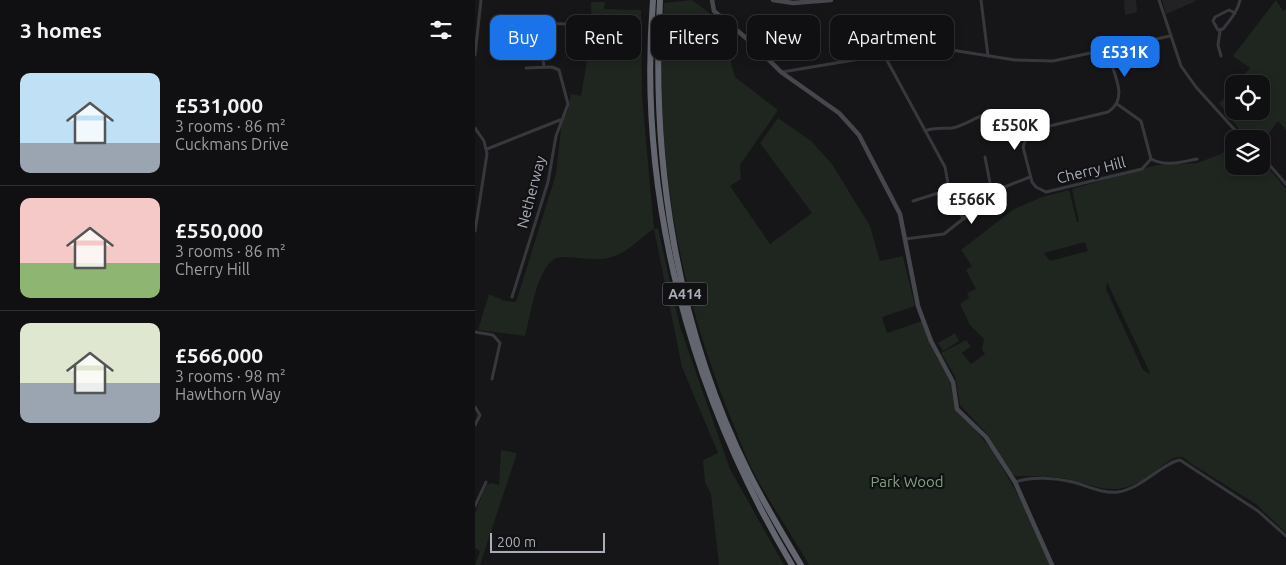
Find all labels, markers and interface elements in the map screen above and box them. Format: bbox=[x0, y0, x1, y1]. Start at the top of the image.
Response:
chip: Buy bbox=[490, 15, 556, 60]
chip: Rent bbox=[566, 15, 641, 60]
chip: Filters bbox=[651, 15, 737, 60]
chip: New bbox=[747, 15, 820, 60]
chip: Apartment bbox=[830, 15, 954, 60]
icon: filters bbox=[427, 16, 455, 44]
text: 3 homes bbox=[20, 18, 102, 42]
pin: £531K bbox=[1090, 36, 1160, 78]
text: £531K bbox=[1102, 43, 1148, 61]
map controls bbox=[1225, 75, 1270, 175]
button: locate bbox=[1225, 75, 1270, 120]
icon: home bbox=[60, 93, 120, 153]
text: £531,000 bbox=[175, 93, 263, 117]
pin: £550K bbox=[980, 108, 1050, 151]
text: £550K bbox=[992, 116, 1038, 134]
text: 3 rooms · 86 m² bbox=[175, 117, 286, 135]
button: layers bbox=[1225, 130, 1270, 175]
text: Cuckmans Drive bbox=[175, 135, 289, 153]
street label: Cherry Hill bbox=[1055, 153, 1127, 187]
street label: Netherway bbox=[513, 154, 549, 230]
pin: £566K bbox=[937, 182, 1007, 225]
text: £566K bbox=[949, 190, 995, 208]
icon: home bbox=[60, 218, 120, 278]
text: £550,000 bbox=[175, 218, 263, 242]
text: 3 rooms · 86 m² bbox=[175, 242, 286, 260]
text: Cherry Hill bbox=[175, 260, 250, 278]
road number: A414 bbox=[663, 282, 707, 306]
icon: home bbox=[60, 343, 120, 403]
text: £566,000 bbox=[175, 343, 263, 367]
text: 3 rooms · 98 m² bbox=[175, 367, 286, 385]
text: Hawthorn Way bbox=[175, 385, 281, 403]
park label: Park Wood bbox=[870, 473, 944, 490]
scale bar bbox=[490, 530, 605, 553]
text: 200 m bbox=[497, 534, 536, 550]

